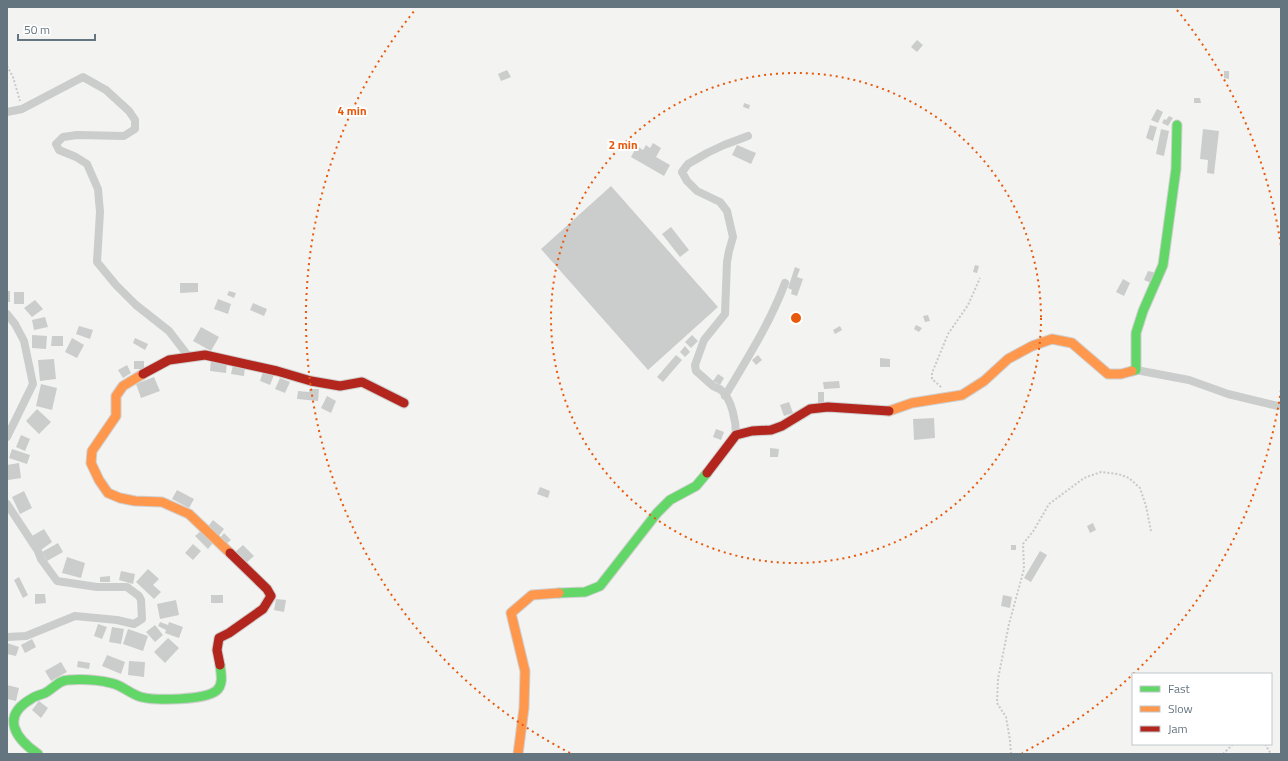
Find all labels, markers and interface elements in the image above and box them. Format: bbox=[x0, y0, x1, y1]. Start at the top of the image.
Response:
scale bar bbox=[18, 16, 95, 42]
text: 50 m bbox=[24, 20, 50, 39]
text: 4 min bbox=[337, 101, 367, 120]
text: 2 min bbox=[608, 135, 638, 154]
centre of rings bbox=[789, 311, 803, 325]
legend bbox=[1132, 673, 1272, 745]
text: Fast bbox=[1168, 679, 1191, 698]
text: Slow bbox=[1168, 699, 1193, 718]
text: Jam bbox=[1168, 719, 1188, 738]

